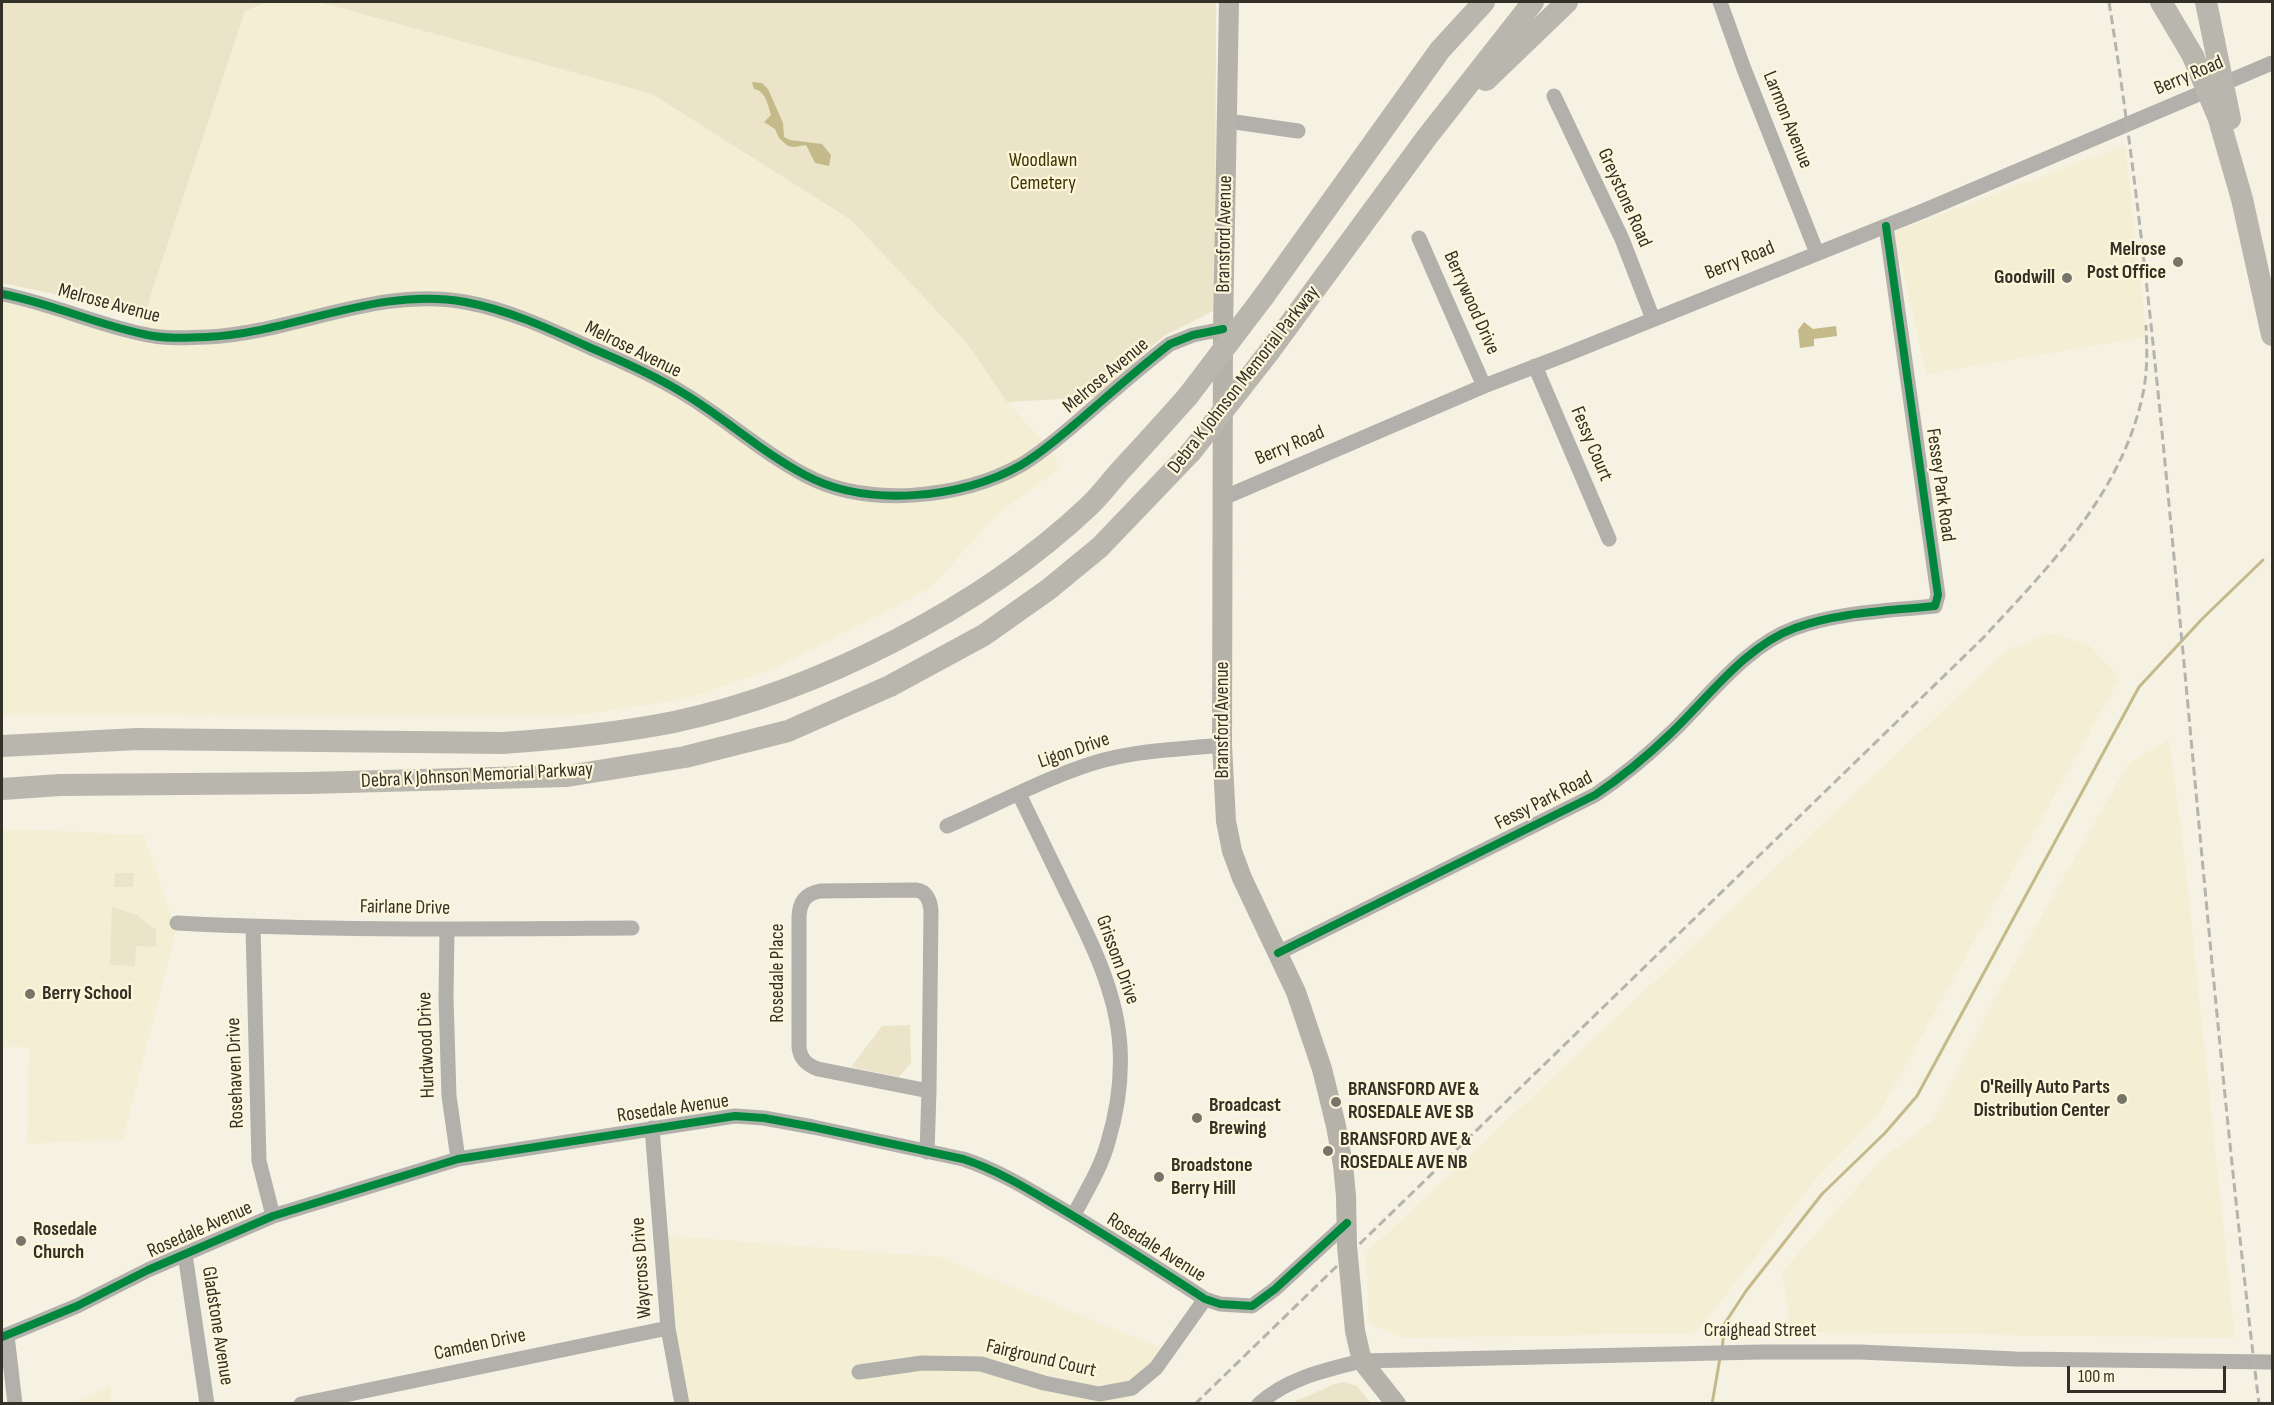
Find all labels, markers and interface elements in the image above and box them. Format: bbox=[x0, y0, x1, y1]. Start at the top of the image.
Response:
street label: Berry Road bbox=[2151, 51, 2227, 101]
street label: Larmon Avenue bbox=[1757, 68, 1817, 172]
street label: Greystone Road bbox=[1592, 145, 1656, 251]
park label: Woodlawn Cemetery bbox=[1009, 149, 1077, 196]
street label: Bransford Avenue bbox=[1212, 175, 1238, 293]
street label: Berry Road bbox=[1702, 236, 1778, 286]
place label: Melrose Post Office bbox=[2087, 238, 2166, 285]
street label: Berrywood Drive bbox=[1438, 248, 1504, 358]
marker: Melrose Post Office bbox=[2171, 255, 2185, 269]
place label: Goodwill bbox=[1994, 266, 2055, 290]
marker: Goodwill bbox=[2060, 271, 2074, 285]
street label: Melrose Avenue bbox=[55, 279, 163, 329]
street label: Debra K Johnson Memorial Parkway bbox=[1163, 281, 1325, 479]
street label: Melrose Avenue bbox=[581, 316, 685, 384]
street label: Melrose Avenue bbox=[1058, 333, 1154, 419]
street label: Fessy Court bbox=[1565, 403, 1617, 485]
street label: Berry Road bbox=[1252, 421, 1328, 471]
street label: Fessey Park Road bbox=[1920, 427, 1960, 543]
street label: Bransford Avenue bbox=[1211, 661, 1235, 779]
street label: Ligon Drive bbox=[1035, 728, 1113, 774]
street label: Debra K Johnson Memorial Parkway bbox=[360, 758, 594, 794]
street label: Fessy Park Road bbox=[1491, 766, 1597, 836]
street label: Fairlane Drive bbox=[360, 895, 450, 921]
street label: Grissom Drive bbox=[1090, 912, 1144, 1008]
street label: Rosedale Place bbox=[766, 923, 790, 1023]
place label: Berry School bbox=[42, 982, 132, 1006]
marker: Berry School bbox=[23, 987, 37, 1001]
street label: Hurdwood Drive bbox=[413, 991, 441, 1099]
street label: Rosehaven Drive bbox=[222, 1017, 250, 1129]
place label: O'Reilly Auto Parts Distribution Center bbox=[1973, 1076, 2110, 1123]
place label: BRANSFORD AVE & ROSEDALE AVE SB bbox=[1348, 1078, 1479, 1125]
street label: Rosedale Avenue bbox=[616, 1089, 730, 1129]
marker: O'Reilly Auto Parts Distribution Center bbox=[2115, 1092, 2129, 1106]
place label: Broadcast Brewing bbox=[1209, 1094, 1281, 1141]
marker: BRANSFORD AVE & ROSEDALE AVE SB bbox=[1329, 1095, 1343, 1109]
marker: Broadcast Brewing bbox=[1190, 1111, 1204, 1125]
place label: BRANSFORD AVE & ROSEDALE AVE NB bbox=[1340, 1128, 1471, 1175]
marker: BRANSFORD AVE & ROSEDALE AVE NB bbox=[1321, 1144, 1335, 1158]
place label: Broadstone Berry Hill bbox=[1171, 1154, 1252, 1201]
marker: Broadstone Berry Hill bbox=[1152, 1170, 1166, 1184]
street label: Rosedale Avenue bbox=[144, 1196, 256, 1264]
street label: Rosedale Avenue bbox=[1102, 1208, 1210, 1288]
street label: Waycross Drive bbox=[626, 1217, 658, 1319]
place label: Rosedale Church bbox=[33, 1218, 97, 1265]
marker: Rosedale Church bbox=[14, 1234, 28, 1248]
street label: Gladstone Avenue bbox=[196, 1265, 238, 1387]
street label: Craighead Street bbox=[1704, 1319, 1816, 1343]
street label: Camden Drive bbox=[432, 1324, 528, 1366]
street label: Fairground Court bbox=[984, 1335, 1098, 1383]
scale bar bbox=[2070, 1354, 2229, 1392]
text: 100 m bbox=[2078, 1366, 2115, 1387]

